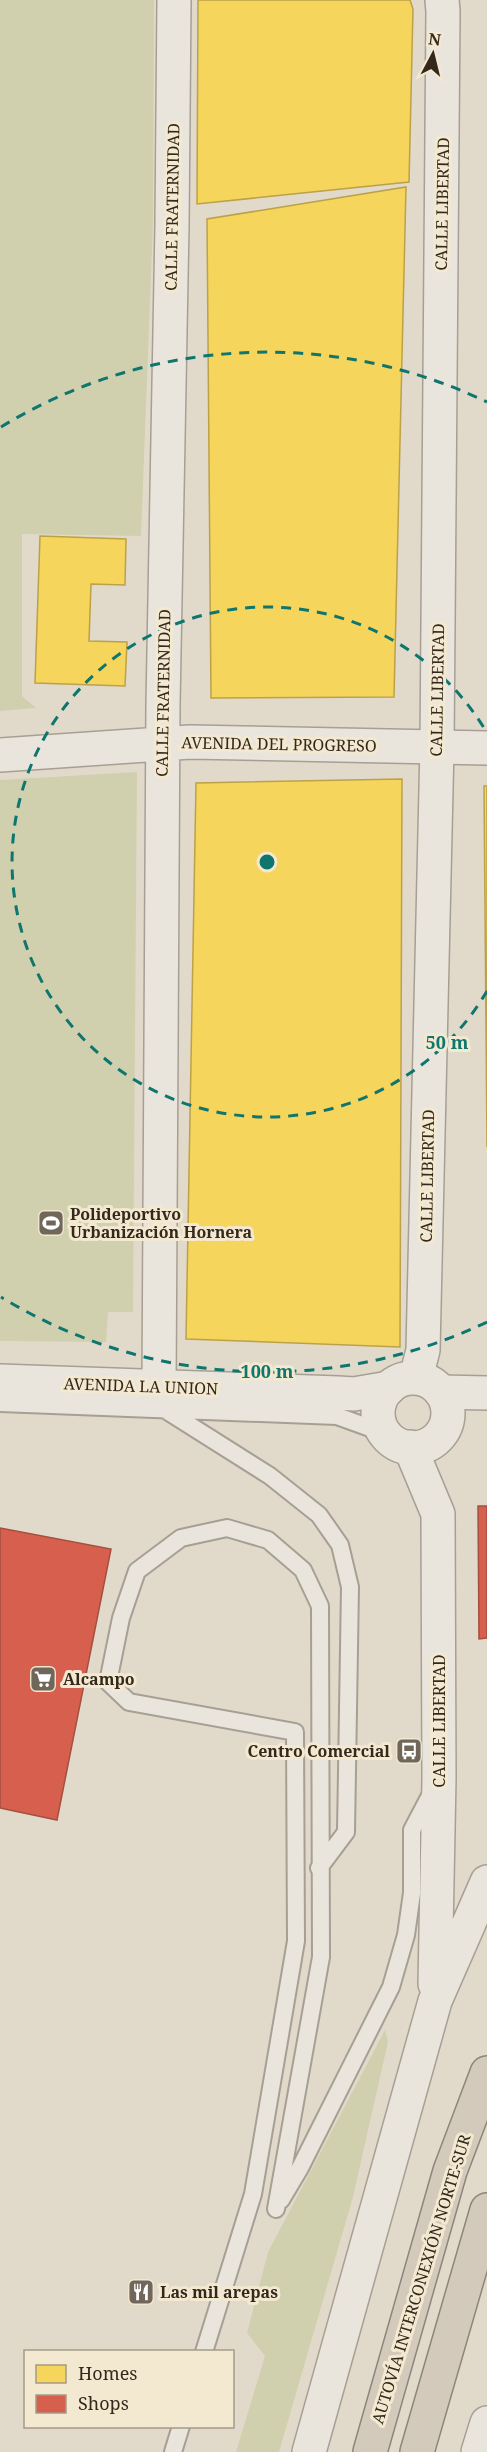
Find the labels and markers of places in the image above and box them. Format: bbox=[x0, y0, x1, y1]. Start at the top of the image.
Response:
centre of rings bbox=[257, 852, 277, 872]
place label: Polideportivo Urbanización Hornera bbox=[70, 1203, 253, 1243]
sports icon: Polideportivo Urbanización Hornera bbox=[36, 1208, 66, 1238]
supermarket icon: Alcampo bbox=[28, 1664, 58, 1694]
place label: Alcampo bbox=[63, 1668, 135, 1690]
bus stop icon: Centro Comercial bbox=[394, 1736, 424, 1766]
place label: Centro Comercial bbox=[248, 1740, 390, 1762]
restaurant icon: Las mil arepas bbox=[126, 2277, 156, 2307]
place label: Las mil arepas bbox=[160, 2281, 278, 2303]

